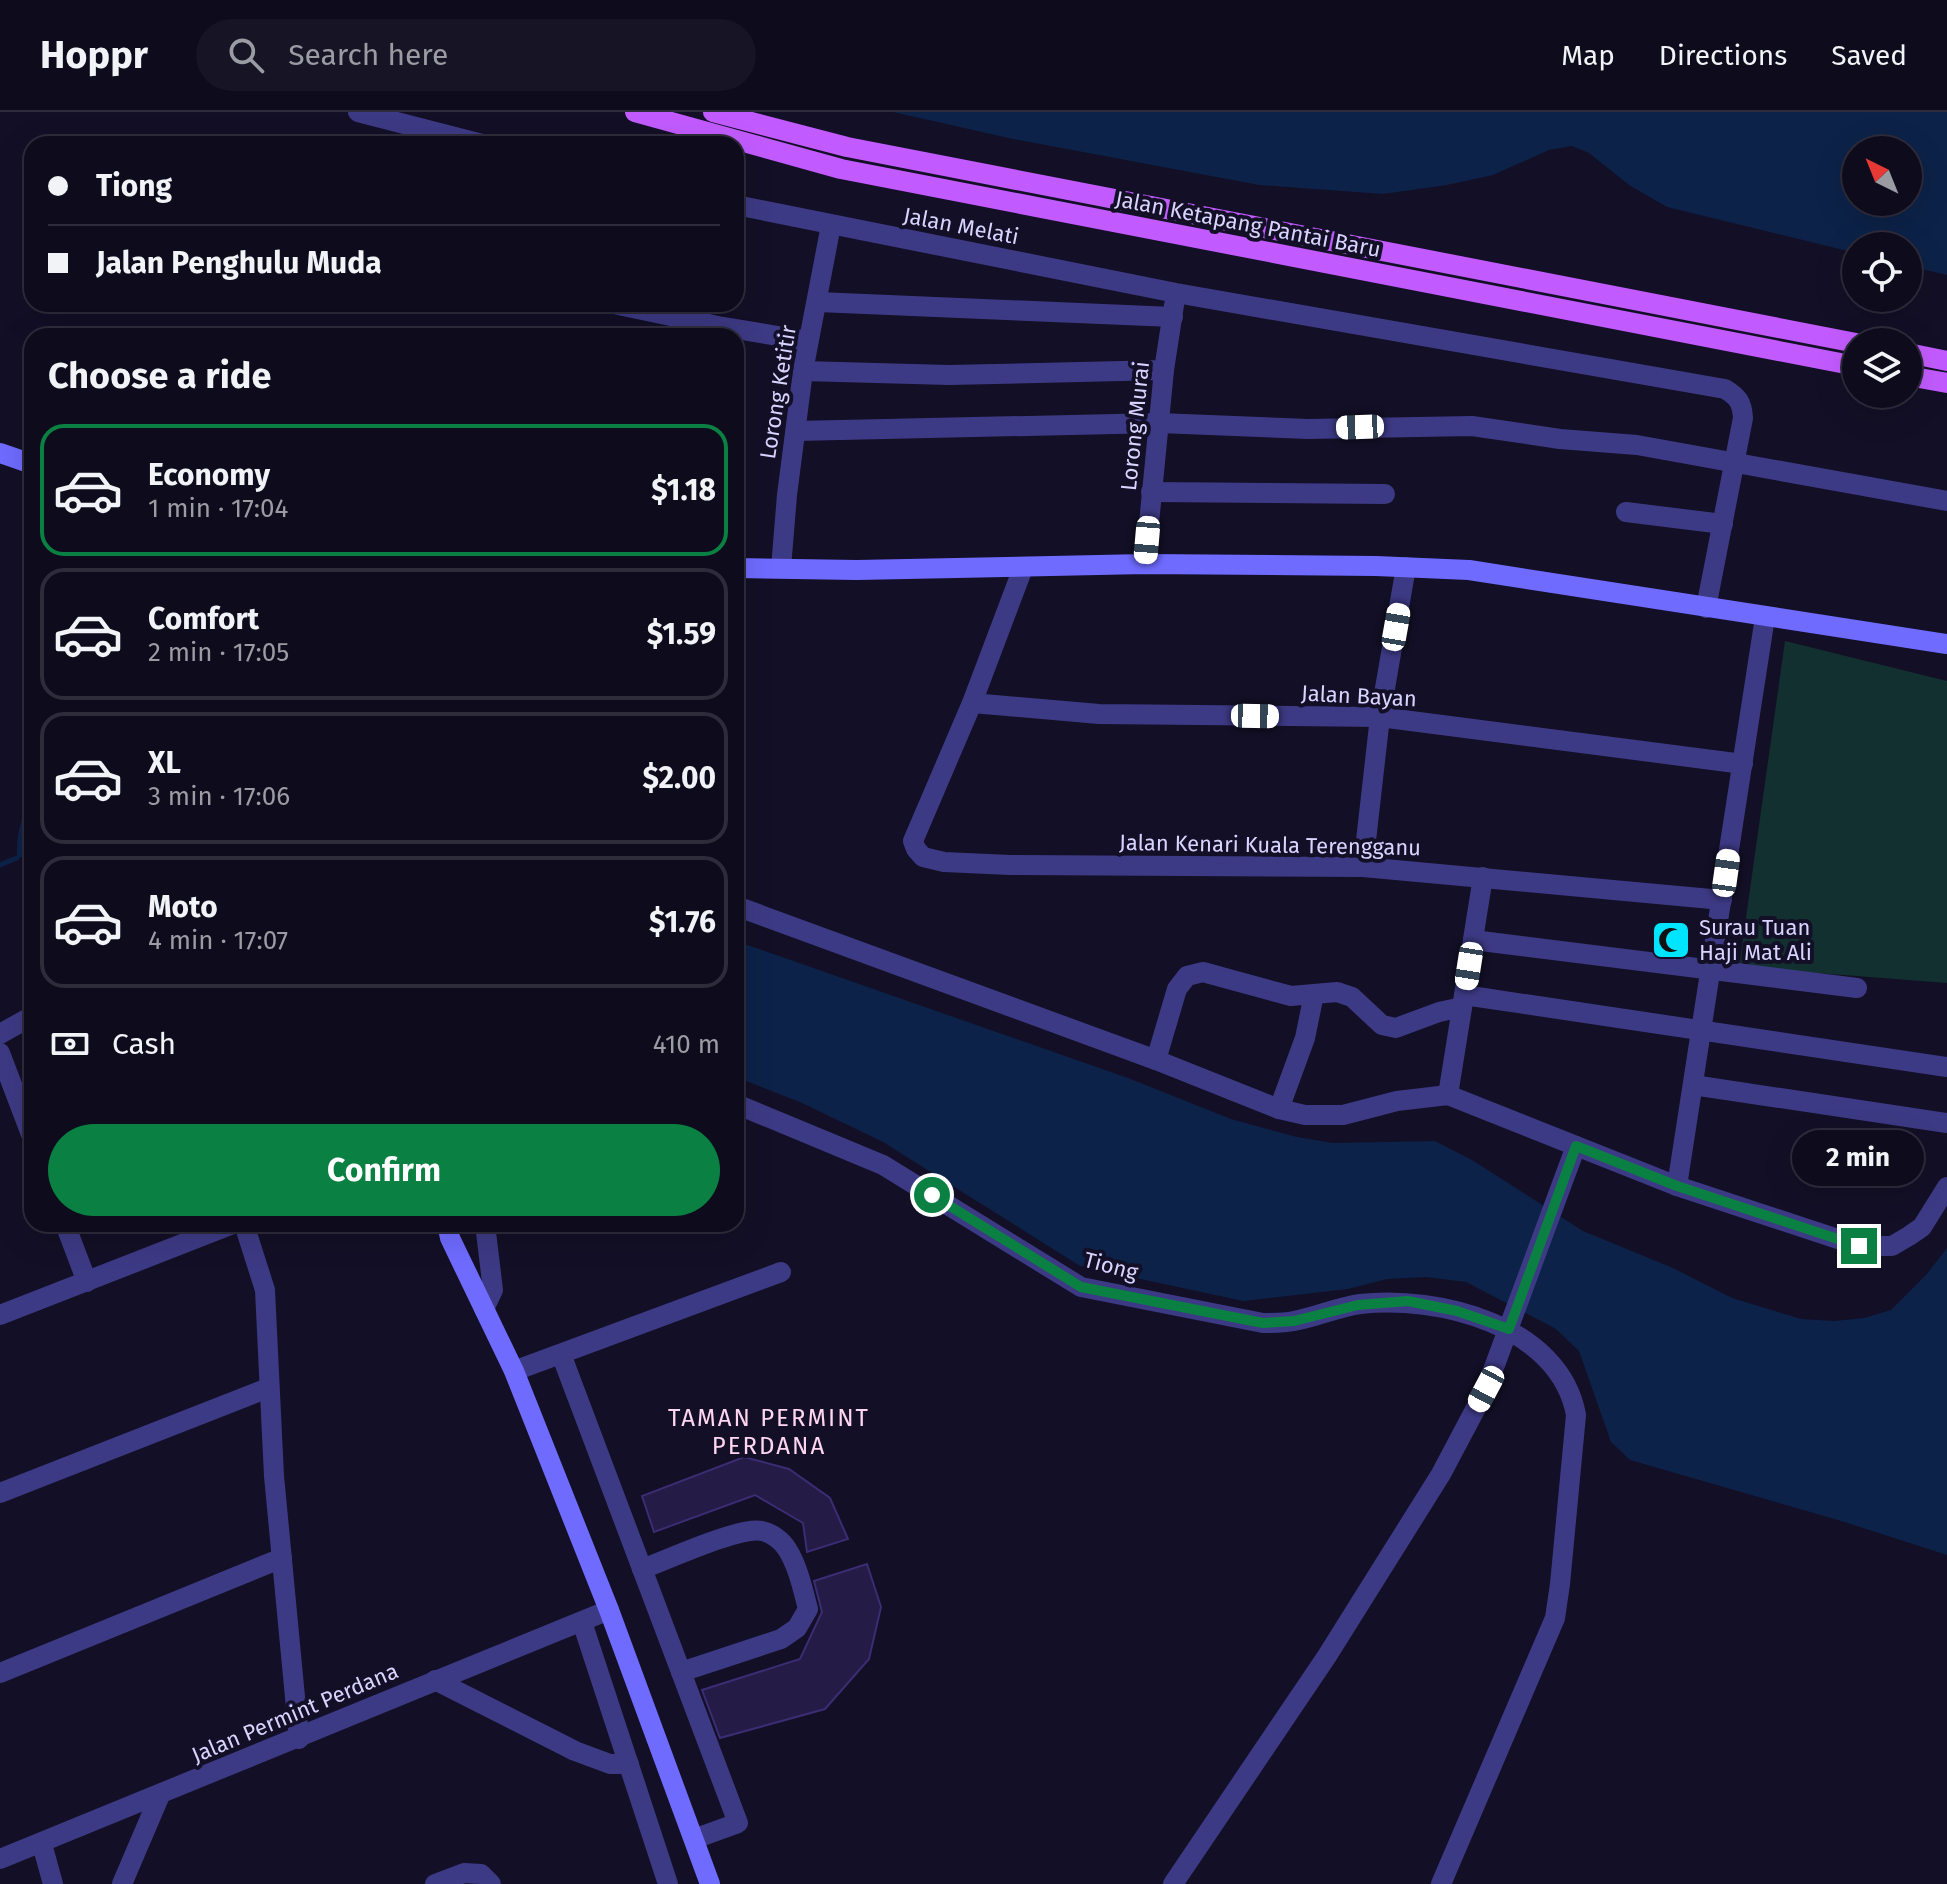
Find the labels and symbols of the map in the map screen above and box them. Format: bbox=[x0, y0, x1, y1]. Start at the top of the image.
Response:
north arrow bbox=[1842, 136, 1922, 216]
street label: Jalan Ketapang Pantai Baru bbox=[1113, 185, 1383, 263]
street label: Jalan Melati bbox=[901, 202, 1021, 250]
street label: Lorong Ketitir bbox=[754, 322, 802, 461]
street label: Lorong Murai bbox=[1115, 360, 1155, 492]
car bbox=[1336, 414, 1384, 440]
car bbox=[1133, 515, 1161, 565]
car bbox=[1380, 601, 1412, 653]
street label: Jalan Bayan bbox=[1300, 679, 1418, 713]
car bbox=[1231, 704, 1279, 728]
street label: Jalan Kenari Kuala Terengganu bbox=[1119, 829, 1421, 861]
car bbox=[1711, 848, 1741, 898]
place label: Surau Tuan Haji Mat Ali bbox=[1699, 914, 1812, 966]
mosque icon: Surau Tuan Haji Mat Ali bbox=[1650, 919, 1692, 961]
car bbox=[1453, 940, 1485, 992]
callout: 2 min bbox=[1793, 1130, 1925, 1186]
route start bbox=[914, 1177, 950, 1213]
route end bbox=[1841, 1228, 1877, 1264]
street label: Tiong bbox=[1081, 1246, 1141, 1286]
car bbox=[1464, 1362, 1508, 1416]
district label: TAMAN PERMINT PERDANA bbox=[668, 1404, 870, 1460]
street label: Jalan Permint Perdana bbox=[188, 1657, 402, 1769]

